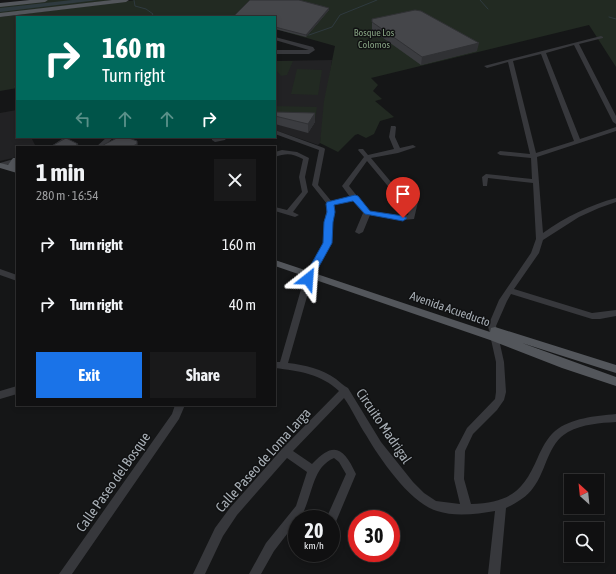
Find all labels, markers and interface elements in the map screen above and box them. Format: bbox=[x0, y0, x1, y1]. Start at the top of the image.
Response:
park label: Bosque Los Colomos bbox=[354, 27, 395, 50]
icon: right bbox=[36, 32, 88, 84]
text: 160 m bbox=[102, 32, 165, 64]
text: Turn right bbox=[102, 65, 165, 86]
icon: left bbox=[72, 108, 94, 130]
icon: ahead bbox=[114, 108, 136, 130]
icon: ahead bbox=[156, 108, 178, 130]
icon: right bbox=[198, 108, 220, 130]
text: 1 min bbox=[36, 159, 85, 186]
button: close bbox=[214, 159, 256, 201]
pin bbox=[386, 177, 420, 218]
icon: arrive bbox=[392, 183, 414, 205]
text: 280 m · 16:54 bbox=[36, 188, 99, 203]
icon: right bbox=[36, 233, 58, 255]
text: Turn right bbox=[70, 236, 123, 253]
text: 160 m bbox=[222, 236, 256, 253]
position arrow bbox=[287, 258, 329, 300]
street label: Avenida Acueducto bbox=[408, 289, 492, 329]
icon: right bbox=[36, 293, 58, 315]
text: Turn right bbox=[70, 296, 123, 313]
text: 40 m bbox=[229, 296, 256, 313]
button: Exit bbox=[36, 352, 142, 398]
button: Share bbox=[150, 352, 256, 398]
street label: Circuito Madrigal bbox=[353, 385, 415, 467]
street label: Calle Paseo de Loma Larga bbox=[212, 405, 314, 515]
street label: Calle Paseo del Bosque bbox=[73, 429, 153, 535]
north arrow bbox=[564, 474, 604, 514]
map controls bbox=[564, 474, 604, 562]
speed limit sign: 30 bbox=[348, 510, 400, 562]
text: 20 bbox=[305, 519, 323, 542]
button: search bbox=[564, 522, 604, 562]
text: km/h bbox=[304, 540, 324, 551]

